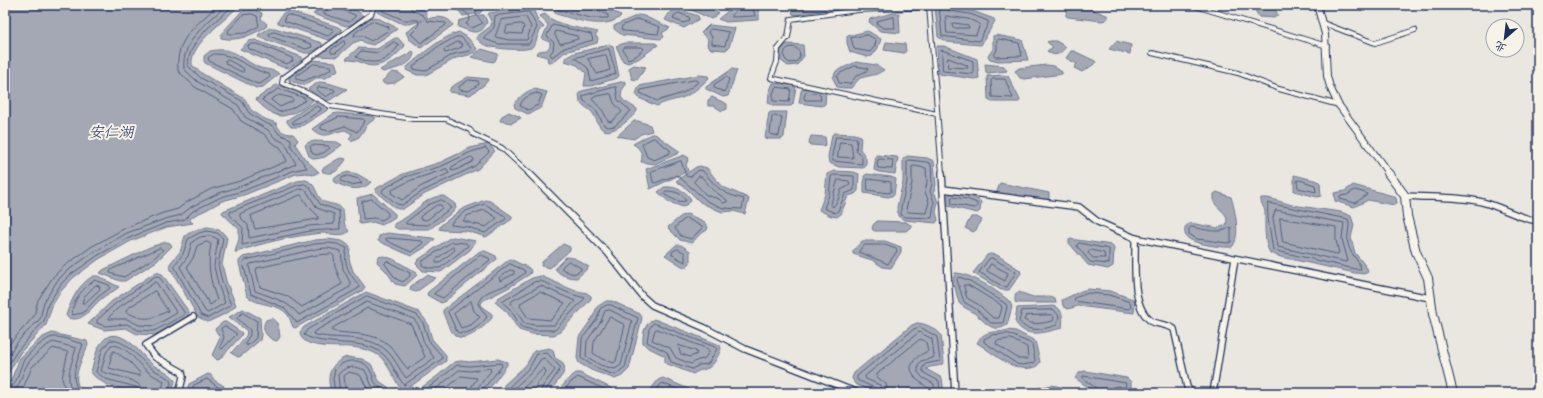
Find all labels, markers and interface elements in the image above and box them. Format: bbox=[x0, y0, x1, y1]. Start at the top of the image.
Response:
north arrow bbox=[1485, 18, 1525, 58]
text: 北 bbox=[1494, 37, 1509, 53]
water label: 安仁湖 bbox=[88, 124, 135, 143]

